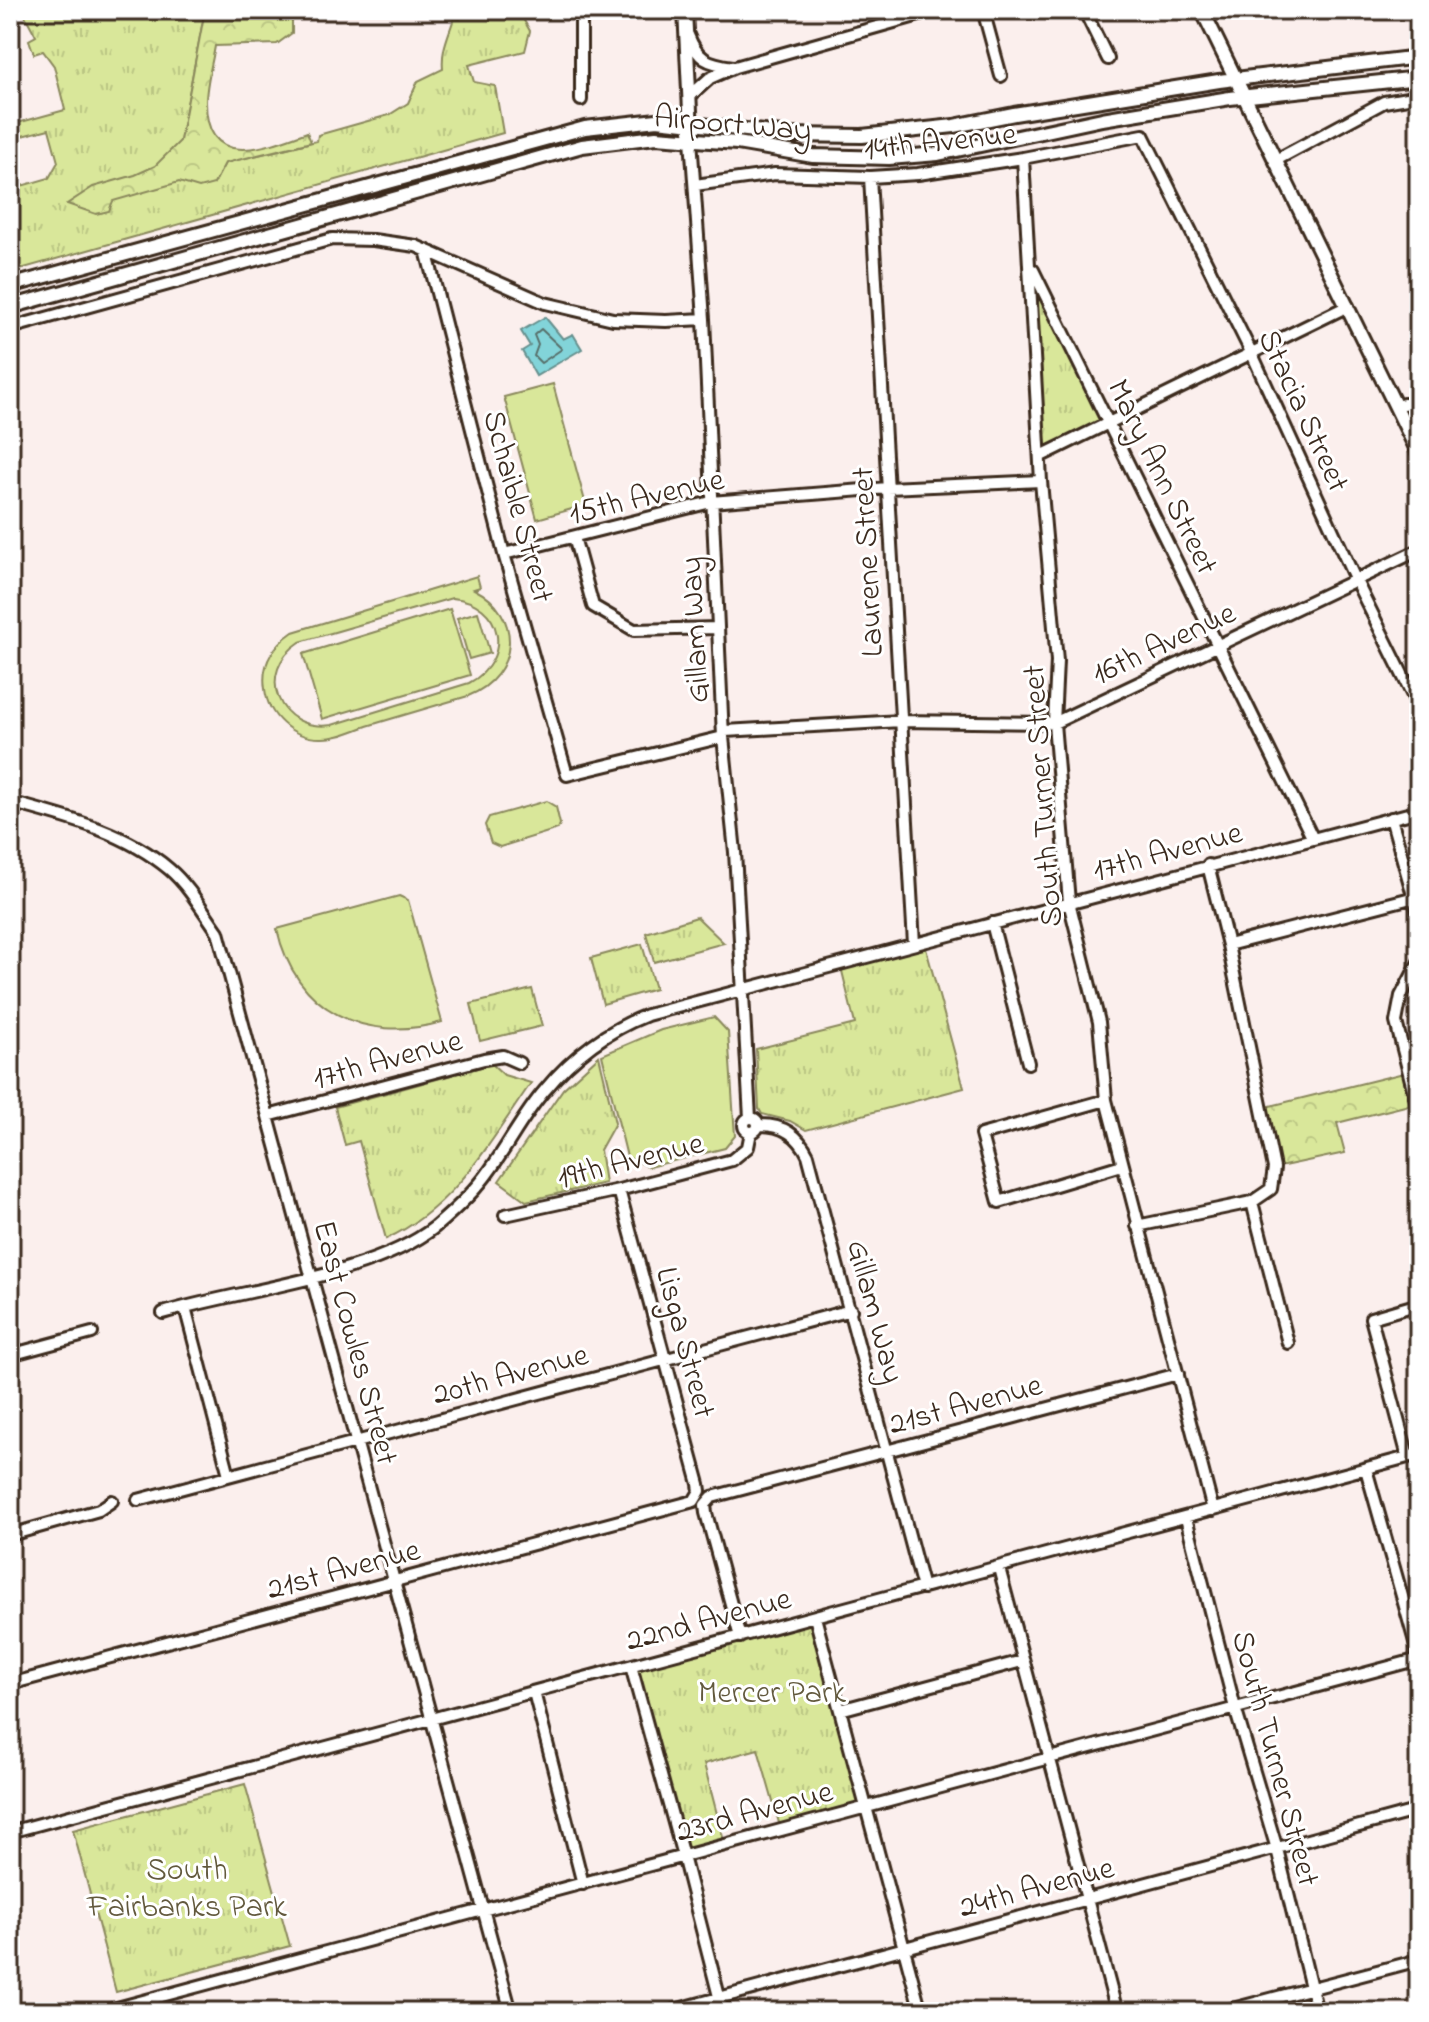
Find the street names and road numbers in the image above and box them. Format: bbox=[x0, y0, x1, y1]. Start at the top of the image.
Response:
street label: Airport Way bbox=[652, 95, 813, 156]
street label: 14th Avenue bbox=[862, 112, 1020, 175]
street label: Stacia Street bbox=[1244, 322, 1360, 501]
street label: Mary Ann Street bbox=[1093, 372, 1229, 583]
street label: Schaible Street bbox=[468, 406, 565, 609]
street label: 15th Avenue bbox=[564, 458, 730, 539]
street label: Laurene Street bbox=[841, 465, 898, 658]
street label: Gillam Way bbox=[669, 555, 724, 704]
street label: 16th Avenue bbox=[1085, 591, 1245, 699]
street label: South Turner Street bbox=[1012, 663, 1077, 928]
street label: 17th Avenue bbox=[1088, 811, 1249, 896]
street label: 17th Avenue bbox=[308, 1019, 469, 1104]
street label: 19th Avenue bbox=[553, 1121, 710, 1203]
street label: East Cowles Street bbox=[298, 1216, 409, 1470]
street label: Gillam Way bbox=[832, 1235, 915, 1389]
street label: Lisga Street bbox=[641, 1262, 726, 1424]
street label: 20th Avenue bbox=[428, 1333, 595, 1420]
street label: 21st Avenue bbox=[884, 1363, 1048, 1449]
street label: 21st Avenue bbox=[262, 1528, 426, 1614]
street label: 22nd Avenue bbox=[621, 1577, 797, 1666]
street label: South Turner Street bbox=[1217, 1626, 1330, 1892]
street label: 23rd Avenue bbox=[671, 1770, 839, 1857]
street label: 24th Avenue bbox=[954, 1846, 1120, 1933]

